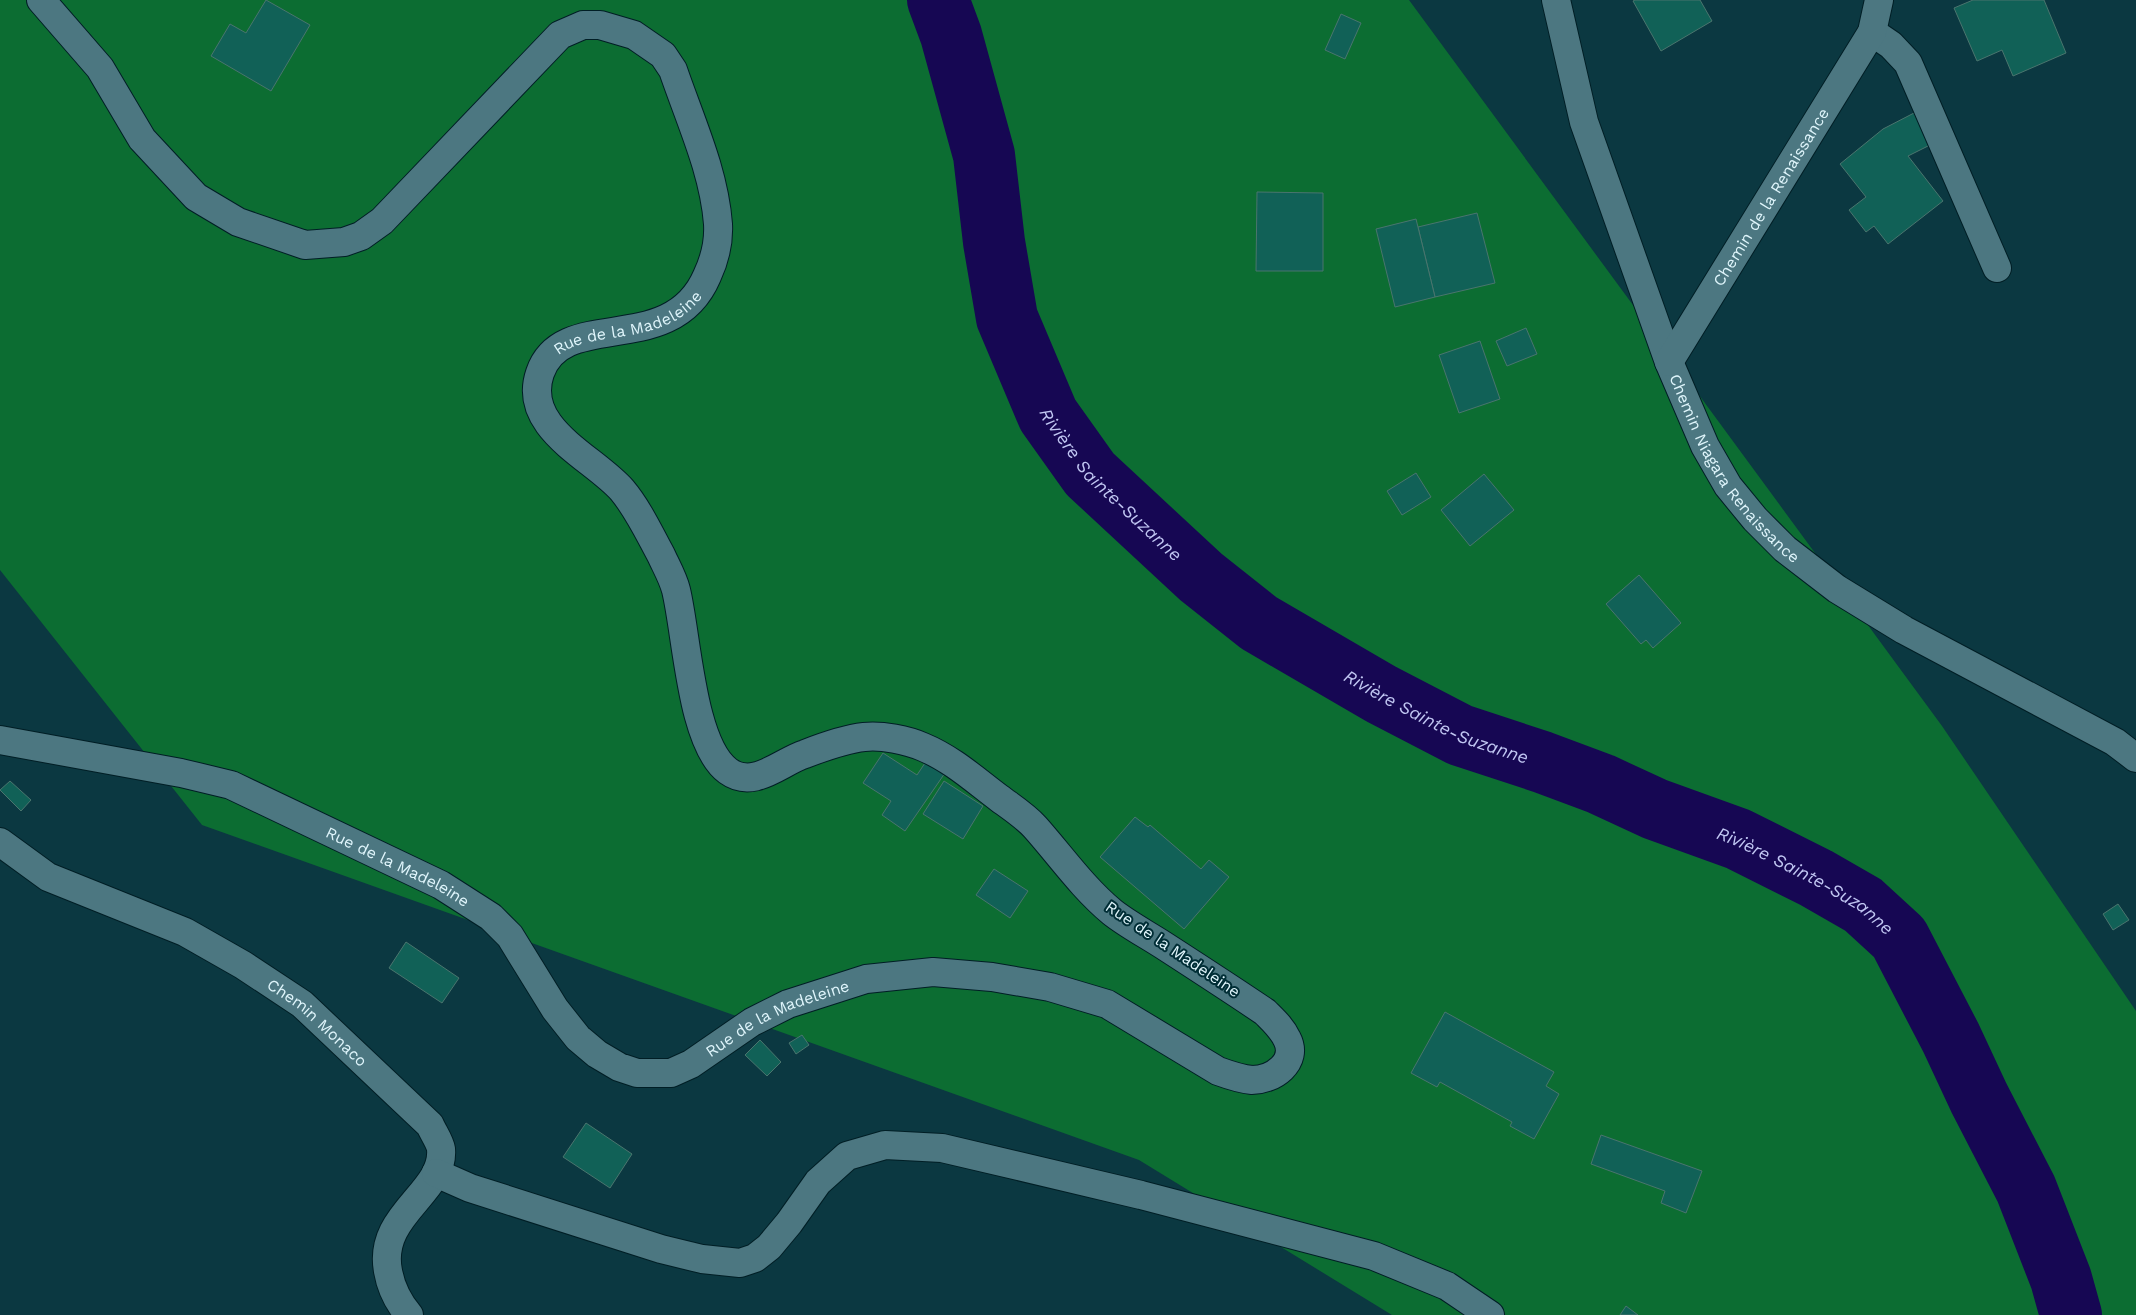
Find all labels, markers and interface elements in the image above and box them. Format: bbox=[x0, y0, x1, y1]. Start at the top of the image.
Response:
street label: Chemin de la Renaissance bbox=[1709, 104, 1833, 289]
street label: Rue de la Madeleine bbox=[550, 287, 706, 358]
street label: Chemin Niagara Renaissance bbox=[1666, 371, 1804, 566]
water label: Rivière Sainte-Suzanne bbox=[1036, 405, 1187, 565]
water label: Rivière Sainte-Suzanne bbox=[1341, 665, 1531, 767]
street label: Rue de la Madeleine bbox=[323, 822, 473, 910]
water label: Rivière Sainte-Suzanne bbox=[1714, 822, 1898, 939]
street label: Rue de la Madeleine bbox=[1102, 897, 1244, 1001]
street label: Chemin Monaco bbox=[264, 974, 371, 1070]
street label: Rue de la Madeleine bbox=[702, 976, 851, 1061]

